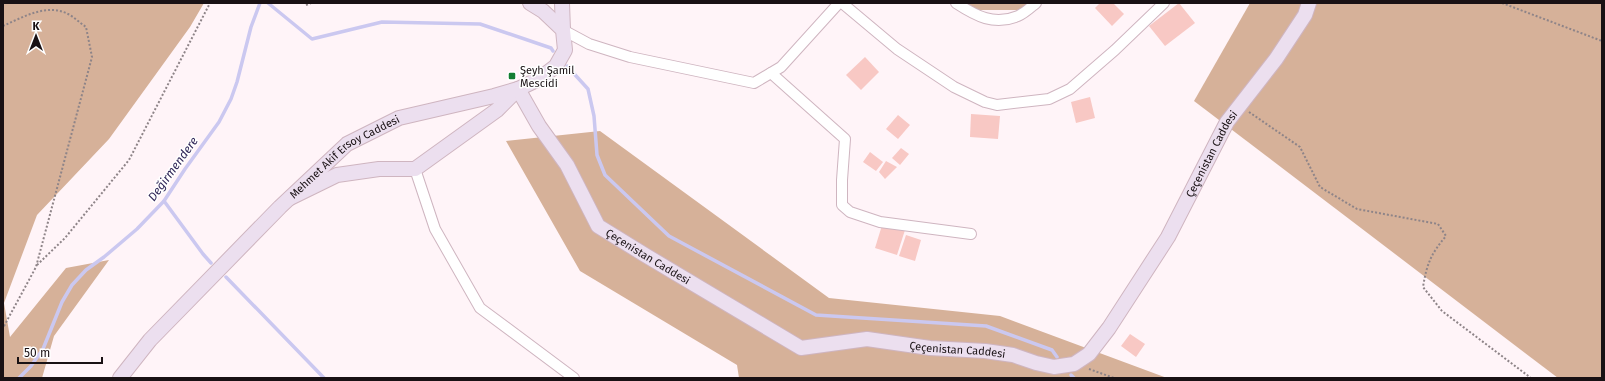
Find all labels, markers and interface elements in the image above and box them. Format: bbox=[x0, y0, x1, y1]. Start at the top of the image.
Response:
north arrow bbox=[16, 16, 56, 56]
text: K bbox=[33, 20, 41, 33]
place label: Şeyh Şamil Mescidi bbox=[520, 64, 574, 90]
marker: Şeyh Şamil Mescidi bbox=[507, 71, 517, 81]
street label: Çeçenistan Caddesi bbox=[1183, 108, 1240, 199]
street label: Mehmet Akif Ersoy Caddesi bbox=[287, 112, 402, 201]
water label: Değirmendere bbox=[145, 134, 201, 204]
street label: Çeçenistan Caddesi bbox=[603, 226, 693, 287]
scale bar bbox=[18, 339, 102, 365]
street label: Çeçenistan Caddesi bbox=[909, 339, 1006, 360]
text: 50 m bbox=[24, 346, 50, 360]

